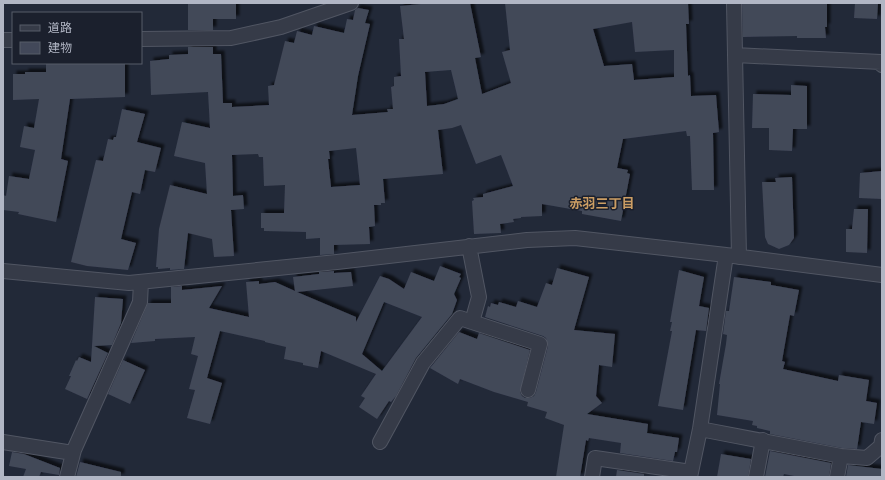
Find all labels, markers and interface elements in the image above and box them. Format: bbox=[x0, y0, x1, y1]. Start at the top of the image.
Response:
legend bbox=[12, 12, 142, 64]
text: 道路 bbox=[48, 21, 72, 36]
text: 建物 bbox=[48, 41, 72, 56]
district label: 赤羽三丁目 bbox=[569, 196, 635, 212]

